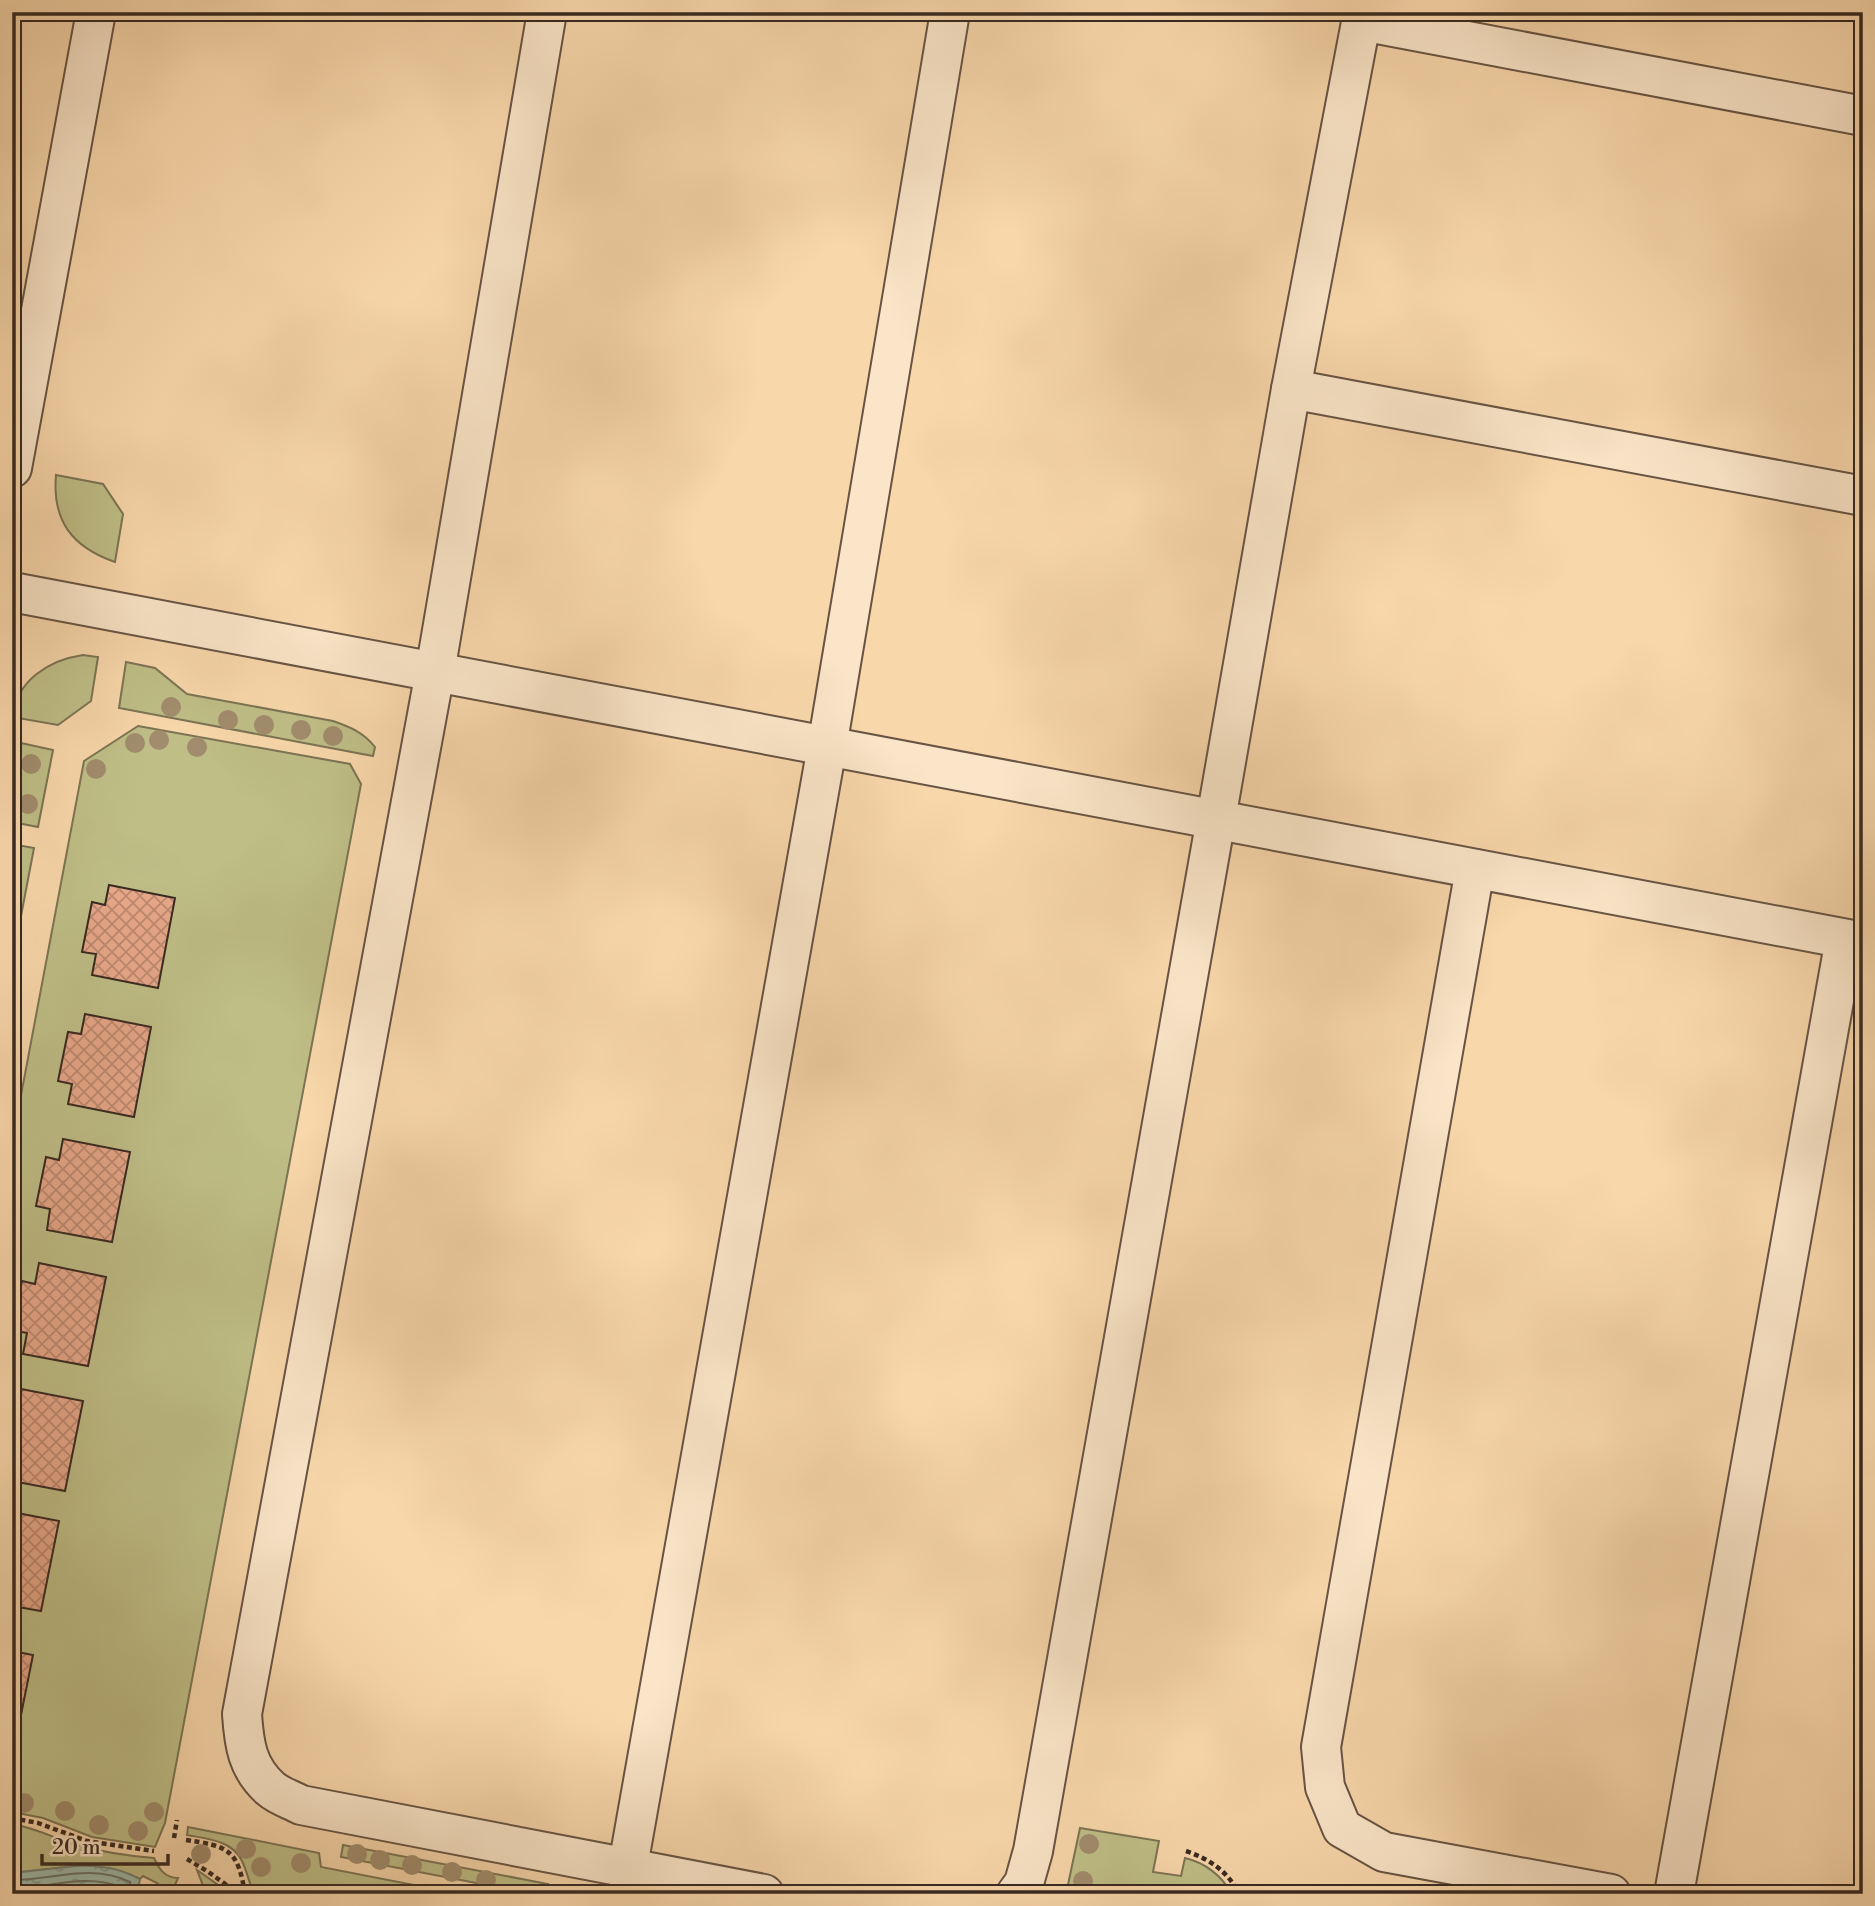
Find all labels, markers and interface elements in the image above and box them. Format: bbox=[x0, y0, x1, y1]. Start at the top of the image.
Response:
scale bar bbox=[42, 1822, 168, 1866]
text: 20 m bbox=[52, 1835, 101, 1861]

